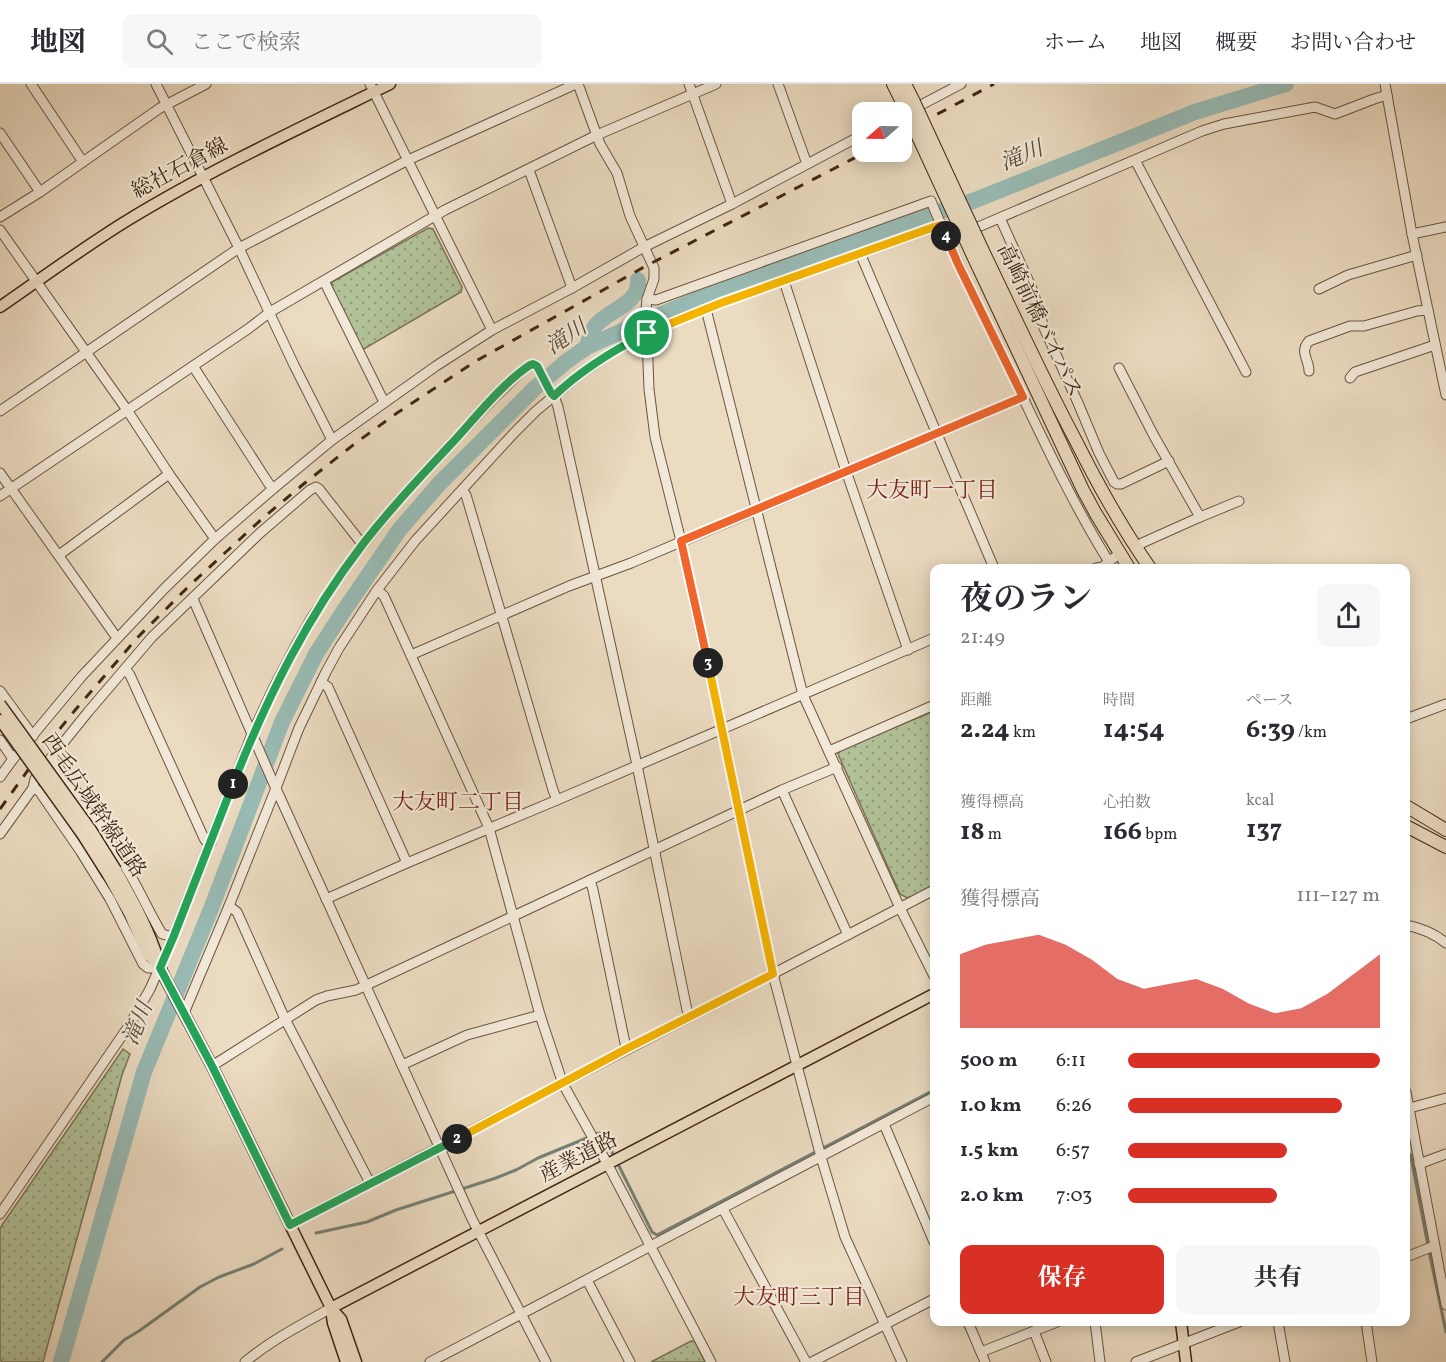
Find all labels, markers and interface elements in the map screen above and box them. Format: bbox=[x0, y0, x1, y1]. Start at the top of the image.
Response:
search box bbox=[122, 14, 542, 68]
text: 地図 bbox=[30, 24, 86, 63]
icon: search bbox=[143, 25, 176, 58]
text: ここで検索 bbox=[191, 28, 301, 59]
text: ホーム bbox=[1044, 29, 1107, 58]
text: 地図 bbox=[1140, 29, 1182, 58]
text: 概要 bbox=[1215, 29, 1257, 58]
text: お問い合わせ bbox=[1290, 29, 1416, 58]
north arrow bbox=[852, 102, 912, 162]
map controls bbox=[852, 102, 912, 162]
street label: 総社石倉線 bbox=[127, 132, 233, 206]
water label: 滝川 bbox=[996, 134, 1050, 180]
pin: 4 bbox=[931, 221, 961, 251]
text: 4 bbox=[941, 225, 951, 247]
street label: 高崎前橋バイパス bbox=[989, 239, 1089, 403]
pin bbox=[621, 307, 672, 358]
water label: 滝川 bbox=[540, 312, 596, 363]
icon: arrive bbox=[630, 316, 663, 349]
district label: 大友町一丁目 bbox=[866, 476, 998, 507]
text: 夜のラン bbox=[960, 578, 1092, 624]
button: share bbox=[1317, 584, 1380, 647]
text: 21:49 bbox=[960, 624, 1005, 652]
pin: 3 bbox=[693, 648, 723, 678]
text: 3 bbox=[704, 652, 712, 674]
text: 距離 bbox=[960, 690, 992, 712]
text: 時間 bbox=[1103, 690, 1135, 712]
text: ペース bbox=[1246, 690, 1293, 712]
text: 2.24 bbox=[960, 712, 1010, 748]
text: 14:54 bbox=[1103, 712, 1165, 748]
text: 6:39 bbox=[1246, 712, 1295, 748]
text: km bbox=[1010, 722, 1036, 744]
text: /km bbox=[1295, 722, 1327, 744]
street label: 西毛広域幹線道路 bbox=[34, 728, 152, 884]
pin: 1 bbox=[218, 769, 248, 799]
text: 1 bbox=[230, 773, 236, 795]
district label: 大友町二丁目 bbox=[392, 788, 524, 819]
text: kcal bbox=[1246, 790, 1274, 812]
text: 獲得標高 bbox=[960, 792, 1024, 814]
text: 心拍数 bbox=[1103, 792, 1151, 814]
text: 137 bbox=[1246, 812, 1282, 848]
text: 18 bbox=[960, 814, 985, 850]
text: 166 bbox=[1103, 814, 1142, 850]
text: m bbox=[985, 824, 1002, 846]
text: bpm bbox=[1142, 824, 1177, 846]
text: 111–127 m bbox=[1297, 882, 1380, 910]
text: 獲得標高 bbox=[960, 886, 1040, 914]
water label: 滝川 bbox=[116, 996, 162, 1050]
text: 500 m bbox=[960, 1047, 1018, 1075]
text: 6:11 bbox=[1056, 1047, 1086, 1075]
text: 1.0 km bbox=[960, 1092, 1022, 1120]
text: 6:26 bbox=[1056, 1092, 1092, 1120]
pin: 2 bbox=[442, 1124, 472, 1154]
street label: 産業道路 bbox=[535, 1126, 623, 1190]
text: 2 bbox=[453, 1128, 461, 1150]
text: 1.5 km bbox=[960, 1137, 1019, 1165]
text: 6:57 bbox=[1056, 1137, 1090, 1165]
text: 2.0 km bbox=[960, 1182, 1024, 1210]
text: 7:03 bbox=[1056, 1182, 1092, 1210]
button: 保存 bbox=[960, 1245, 1164, 1314]
button: 共有 bbox=[1176, 1245, 1380, 1314]
district label: 大友町三丁目 bbox=[733, 1283, 865, 1314]

